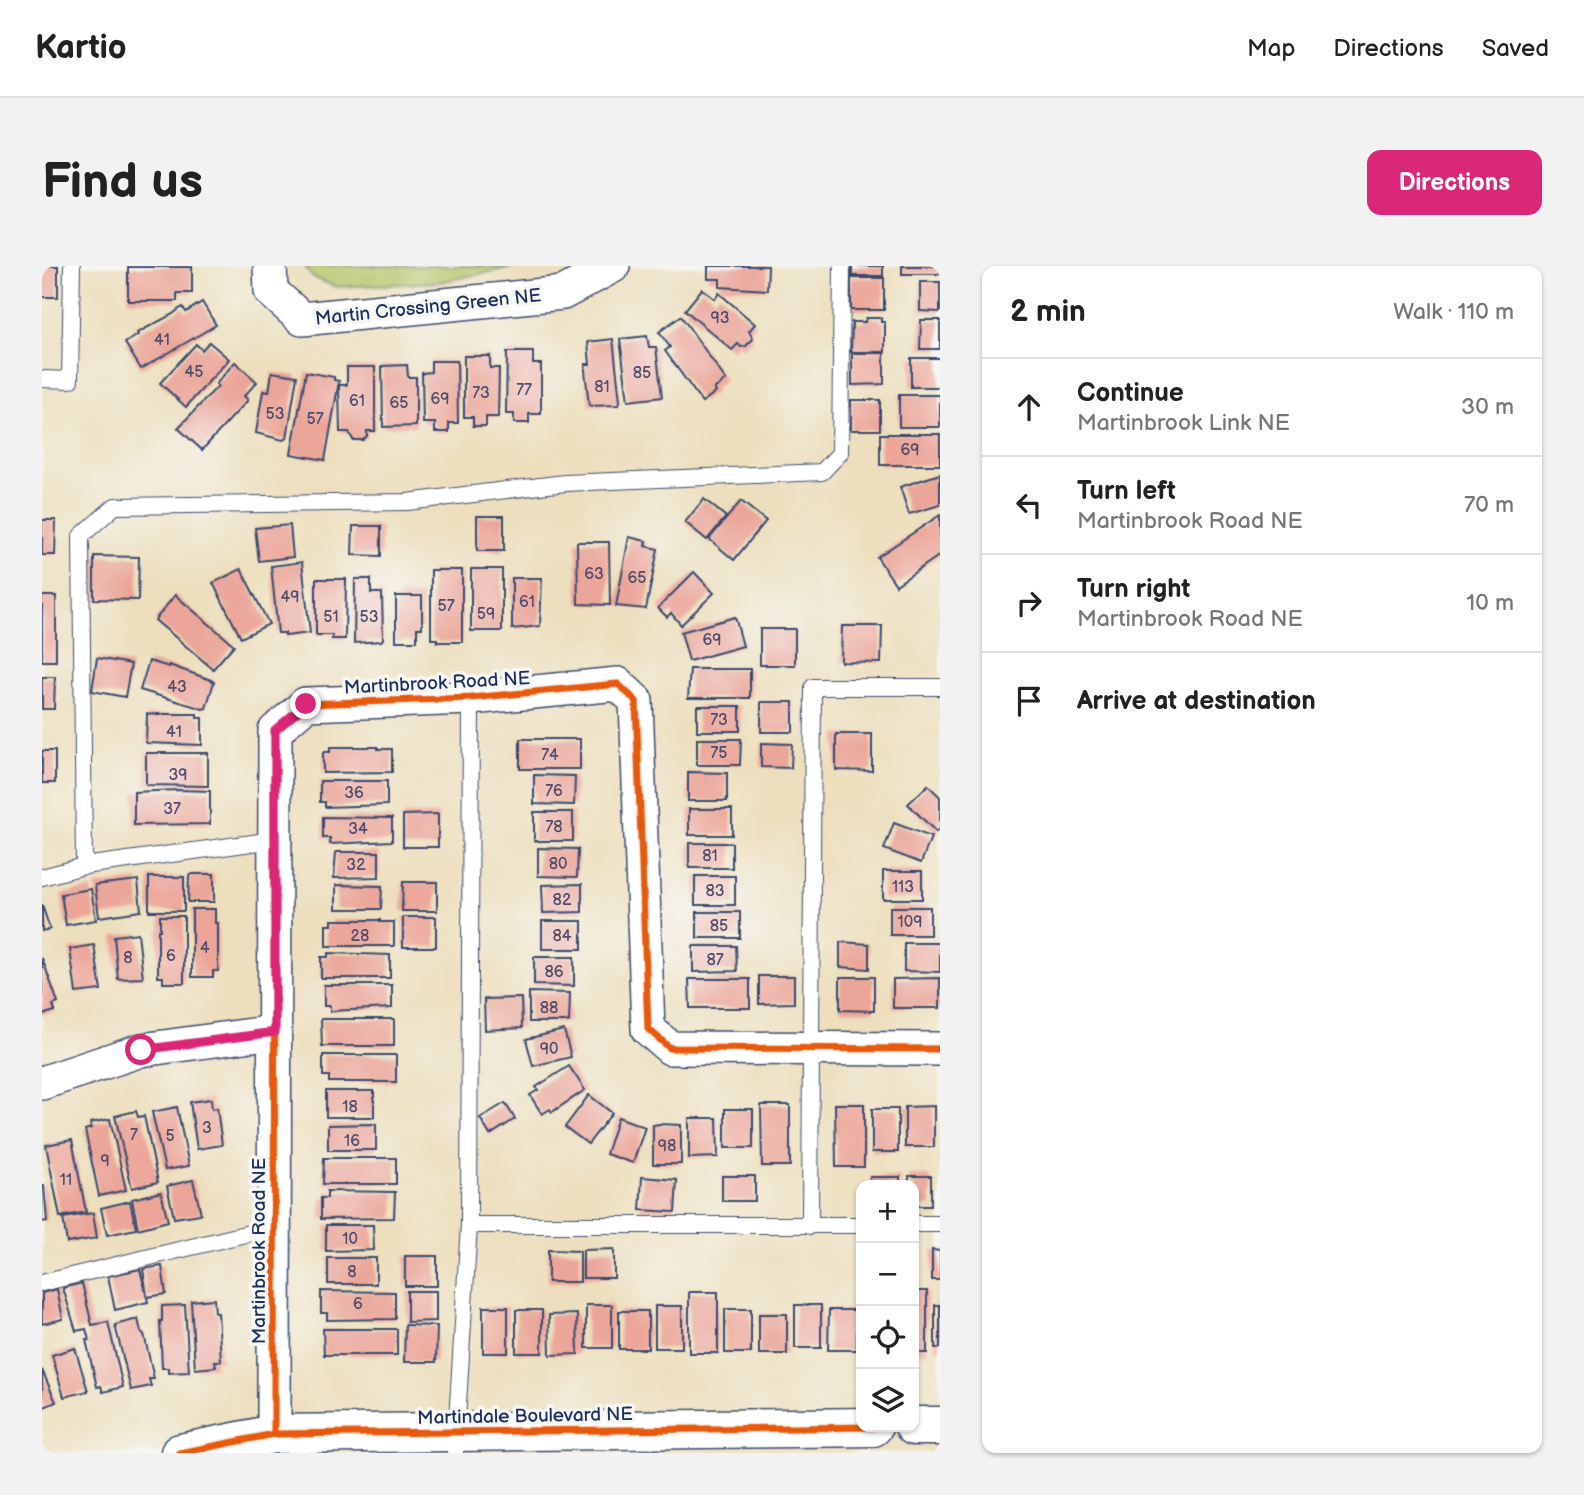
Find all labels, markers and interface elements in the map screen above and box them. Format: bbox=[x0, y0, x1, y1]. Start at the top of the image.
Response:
text: Kartio bbox=[35, 28, 127, 68]
text: Map bbox=[1247, 34, 1295, 63]
text: Directions bbox=[1333, 34, 1444, 63]
text: Saved bbox=[1482, 34, 1549, 63]
button: Directions bbox=[1367, 150, 1542, 215]
text: Find us bbox=[42, 153, 203, 212]
street label: Martin Crossing Green NE bbox=[314, 284, 542, 331]
text: 2 min bbox=[1010, 294, 1086, 330]
text: Walk · 110 m bbox=[1393, 298, 1514, 326]
house number: 93 bbox=[710, 309, 730, 328]
house number: 41 bbox=[154, 331, 170, 350]
house number: 45 bbox=[185, 363, 203, 382]
house number: 85 bbox=[633, 364, 651, 383]
house number: 81 bbox=[594, 378, 610, 397]
text: Continue bbox=[1077, 378, 1184, 409]
house number: 77 bbox=[516, 381, 532, 400]
house number: 73 bbox=[472, 384, 490, 403]
icon: ahead bbox=[1010, 388, 1048, 426]
house number: 69 bbox=[430, 390, 450, 409]
house number: 61 bbox=[349, 392, 365, 411]
text: 30 m bbox=[1461, 393, 1514, 421]
house number: 65 bbox=[390, 394, 408, 413]
house number: 53 bbox=[265, 405, 285, 424]
text: Martinbrook Link NE bbox=[1077, 409, 1290, 437]
house number: 57 bbox=[306, 410, 324, 429]
house number: 69 bbox=[900, 441, 920, 460]
text: Turn left bbox=[1077, 476, 1176, 507]
icon: left bbox=[1010, 486, 1048, 524]
text: 70 m bbox=[1464, 491, 1514, 519]
text: Martinbrook Road NE bbox=[1077, 507, 1303, 535]
house number: 63 bbox=[584, 565, 604, 584]
house number: 65 bbox=[628, 569, 646, 588]
text: Turn right bbox=[1077, 574, 1190, 605]
icon: right bbox=[1010, 584, 1048, 622]
house number: 49 bbox=[280, 588, 300, 607]
text: 10 m bbox=[1466, 589, 1514, 617]
house number: 61 bbox=[519, 593, 535, 612]
house number: 57 bbox=[437, 597, 455, 616]
house number: 59 bbox=[477, 605, 495, 624]
text: Martinbrook Road NE bbox=[1077, 605, 1303, 633]
house number: 51 bbox=[323, 608, 339, 627]
house number: 53 bbox=[359, 608, 379, 627]
house number: 69 bbox=[702, 631, 722, 650]
street label: Martinbrook Road NE bbox=[343, 667, 531, 700]
house number: 43 bbox=[167, 678, 187, 697]
icon: arrive bbox=[1010, 682, 1048, 720]
text: Arrive at destination bbox=[1077, 686, 1316, 717]
route end bbox=[290, 688, 321, 719]
house number: 73 bbox=[710, 711, 728, 730]
house number: 41 bbox=[166, 723, 182, 742]
house number: 75 bbox=[710, 744, 728, 763]
house number: 74 bbox=[541, 746, 559, 765]
house number: 39 bbox=[168, 766, 188, 785]
house number: 76 bbox=[545, 782, 563, 801]
house number: 36 bbox=[344, 784, 364, 803]
house number: 37 bbox=[163, 800, 181, 819]
house number: 78 bbox=[545, 818, 563, 837]
house number: 34 bbox=[348, 820, 368, 839]
house number: 81 bbox=[702, 847, 718, 866]
house number: 80 bbox=[549, 855, 567, 874]
house number: 32 bbox=[346, 856, 366, 875]
house number: 113 bbox=[892, 878, 914, 897]
house number: 83 bbox=[705, 882, 725, 901]
house number: 82 bbox=[553, 891, 572, 910]
house number: 109 bbox=[898, 913, 922, 932]
house number: 85 bbox=[710, 917, 728, 936]
house number: 28 bbox=[351, 927, 369, 946]
house number: 84 bbox=[552, 927, 572, 946]
house number: 4 bbox=[200, 939, 210, 958]
house number: 6 bbox=[166, 947, 176, 966]
house number: 8 bbox=[123, 949, 133, 968]
house number: 87 bbox=[706, 951, 724, 970]
house number: 86 bbox=[544, 963, 564, 982]
house number: 88 bbox=[540, 999, 558, 1018]
route start bbox=[125, 1034, 156, 1065]
house number: 90 bbox=[540, 1040, 558, 1059]
house number: 18 bbox=[342, 1098, 358, 1117]
house number: 3 bbox=[202, 1119, 212, 1138]
house number: 7 bbox=[130, 1126, 138, 1145]
house number: 5 bbox=[165, 1127, 175, 1146]
house number: 16 bbox=[344, 1132, 360, 1151]
house number: 98 bbox=[658, 1137, 676, 1156]
house number: 9 bbox=[100, 1152, 110, 1171]
street label: Martinbrook Road NE bbox=[248, 1158, 271, 1344]
house number: 11 bbox=[60, 1171, 72, 1190]
map controls bbox=[856, 1180, 919, 1432]
button: + bbox=[856, 1180, 919, 1243]
house number: 10 bbox=[342, 1230, 358, 1249]
button: − bbox=[856, 1243, 919, 1306]
house number: 8 bbox=[347, 1263, 357, 1282]
house number: 6 bbox=[353, 1295, 363, 1314]
button: locate bbox=[856, 1306, 919, 1369]
button: layers bbox=[856, 1369, 919, 1432]
street label: Martindale Boulevard NE bbox=[417, 1403, 633, 1430]

